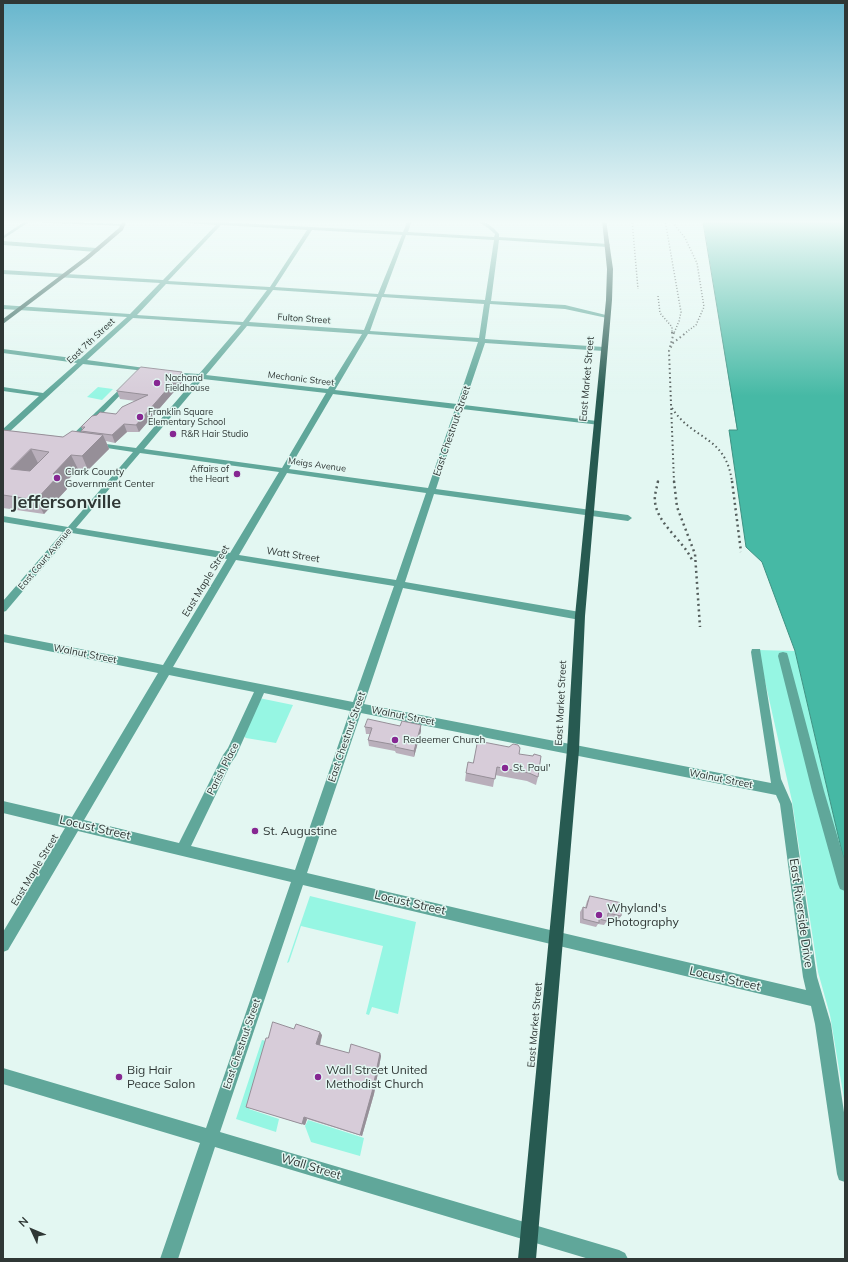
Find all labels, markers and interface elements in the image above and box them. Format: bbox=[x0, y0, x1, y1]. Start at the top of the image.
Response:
street label: Fulton Street bbox=[277, 312, 331, 326]
street label: East 7th Street bbox=[65, 316, 117, 366]
street label: East Market Street bbox=[577, 336, 597, 422]
street label: Mechanic Street bbox=[267, 370, 335, 388]
place label: Nachand Fieldhouse bbox=[165, 373, 210, 394]
marker: Nachand Fieldhouse bbox=[152, 378, 162, 388]
street label: East Chestnut Street bbox=[431, 384, 473, 478]
place label: Franklin Square Elementary School bbox=[148, 407, 225, 428]
marker: Franklin Square Elementary School bbox=[135, 412, 145, 422]
marker: R&R Hair Studio bbox=[168, 429, 178, 439]
place label: R&R Hair Studio bbox=[181, 429, 249, 439]
street label: Meigs Avenue bbox=[287, 456, 347, 474]
place label: Affairs of the Heart bbox=[189, 464, 229, 485]
place label: Clark County Government Center bbox=[65, 466, 155, 490]
marker: Affairs of the Heart bbox=[232, 469, 242, 479]
marker: Clark County Government Center bbox=[52, 473, 62, 483]
district label: Jeffersonville bbox=[11, 492, 121, 514]
street label: East Court Avenue bbox=[16, 526, 74, 592]
street label: East Maple Street bbox=[180, 543, 232, 619]
street label: Watt Street bbox=[266, 545, 320, 565]
street label: Walnut Street bbox=[52, 642, 118, 666]
street label: East Market Street bbox=[553, 660, 569, 746]
street label: East Chestnut Street bbox=[326, 690, 368, 784]
street label: Walnut Street bbox=[370, 704, 436, 728]
place label: Redeemer Church bbox=[403, 734, 485, 746]
marker: Redeemer Church bbox=[390, 735, 400, 745]
street label: Parish Place bbox=[205, 741, 241, 797]
place label: St. Paul' bbox=[513, 762, 550, 774]
marker: St. Paul' bbox=[500, 763, 510, 773]
street label: Walnut Street bbox=[688, 767, 754, 791]
street label: Locust Street bbox=[58, 813, 132, 843]
place label: St. Augustine bbox=[263, 824, 337, 838]
marker: St. Augustine bbox=[250, 826, 260, 836]
street label: East Maple Street bbox=[9, 832, 61, 908]
street label: East Riverside Drive bbox=[786, 857, 816, 969]
street label: Locust Street bbox=[373, 888, 447, 918]
place label: Whyland's Photography bbox=[607, 901, 679, 929]
marker: Whyland's Photography bbox=[594, 910, 604, 920]
street label: Locust Street bbox=[688, 964, 762, 994]
street label: East Market Street bbox=[525, 982, 545, 1068]
street label: East Chestnut Street bbox=[221, 997, 263, 1091]
place label: Big Hair Peace Salon bbox=[127, 1063, 195, 1091]
place label: Wall Street United Methodist Church bbox=[326, 1063, 428, 1091]
marker: Big Hair Peace Salon bbox=[114, 1072, 124, 1082]
marker: Wall Street United Methodist Church bbox=[313, 1072, 323, 1082]
street label: Wall Street bbox=[279, 1151, 343, 1183]
north arrow bbox=[12, 1210, 52, 1250]
text: N bbox=[15, 1214, 31, 1230]

